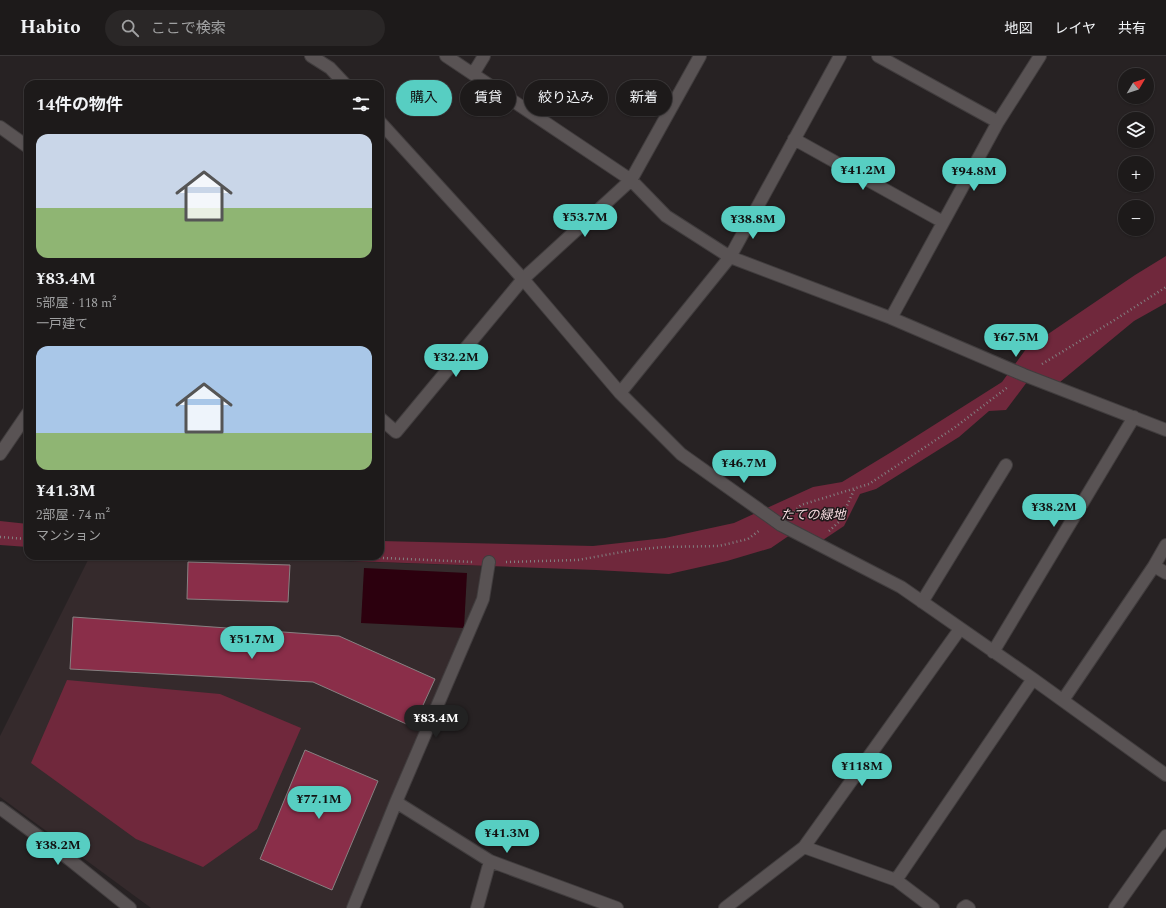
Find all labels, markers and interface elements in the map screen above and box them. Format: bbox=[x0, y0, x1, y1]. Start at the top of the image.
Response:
search box bbox=[105, 10, 385, 46]
text: Habito bbox=[20, 13, 81, 42]
icon: search bbox=[119, 17, 141, 39]
text: ここで検索 bbox=[151, 17, 226, 40]
text: 地図 bbox=[1004, 18, 1032, 39]
text: レイヤ bbox=[1054, 18, 1096, 39]
text: 共有 bbox=[1118, 18, 1146, 39]
north arrow bbox=[1118, 68, 1154, 104]
map controls bbox=[1118, 68, 1154, 236]
chip: 購入 bbox=[396, 80, 452, 116]
chip: 賃貸 bbox=[460, 80, 516, 116]
chip: 絞り込み bbox=[524, 80, 608, 116]
chip: 新着 bbox=[616, 80, 672, 116]
text: 14件の物件 bbox=[36, 92, 123, 118]
icon: filters bbox=[350, 93, 372, 115]
button: layers bbox=[1118, 112, 1154, 148]
button: + bbox=[1118, 156, 1154, 192]
pin: ¥41.2M bbox=[830, 157, 896, 191]
pin: ¥94.8M bbox=[941, 158, 1007, 192]
icon: home bbox=[168, 160, 240, 232]
text: ¥41.2M bbox=[840, 160, 886, 180]
text: ¥94.8M bbox=[951, 161, 997, 181]
button: − bbox=[1118, 200, 1154, 236]
pin: ¥53.7M bbox=[552, 204, 618, 238]
pin: ¥38.8M bbox=[720, 206, 786, 240]
text: ¥53.7M bbox=[562, 207, 608, 227]
text: ¥38.8M bbox=[730, 209, 776, 229]
text: ¥83.4M bbox=[36, 266, 96, 292]
text: 5部屋 · 118 m² bbox=[36, 293, 116, 313]
text: 一戸建て bbox=[36, 314, 88, 334]
pin: ¥67.5M bbox=[983, 324, 1049, 358]
text: ¥67.5M bbox=[993, 327, 1039, 347]
pin: ¥32.2M bbox=[423, 344, 489, 378]
text: ¥32.2M bbox=[433, 347, 479, 367]
icon: home bbox=[168, 372, 240, 444]
pin: ¥46.7M bbox=[711, 450, 777, 484]
text: ¥46.7M bbox=[721, 453, 767, 473]
text: ¥41.3M bbox=[36, 478, 96, 504]
pin: ¥38.2M bbox=[1021, 494, 1087, 528]
text: ¥38.2M bbox=[1031, 497, 1077, 517]
text: 2部屋 · 74 m² bbox=[36, 505, 110, 525]
park label: たての緑地 bbox=[780, 505, 847, 525]
text: マンション bbox=[36, 526, 101, 546]
pin: ¥51.7M bbox=[219, 626, 285, 660]
text: ¥51.7M bbox=[229, 629, 275, 649]
pin: ¥83.4M bbox=[403, 705, 469, 739]
text: ¥83.4M bbox=[413, 708, 459, 728]
pin: ¥118M bbox=[834, 753, 890, 787]
text: ¥118M bbox=[841, 756, 883, 776]
pin: ¥77.1M bbox=[286, 786, 352, 820]
text: ¥77.1M bbox=[296, 789, 342, 809]
pin: ¥41.3M bbox=[474, 820, 540, 854]
text: ¥41.3M bbox=[484, 823, 530, 843]
pin: ¥38.2M bbox=[25, 832, 91, 866]
text: ¥38.2M bbox=[35, 835, 81, 855]

